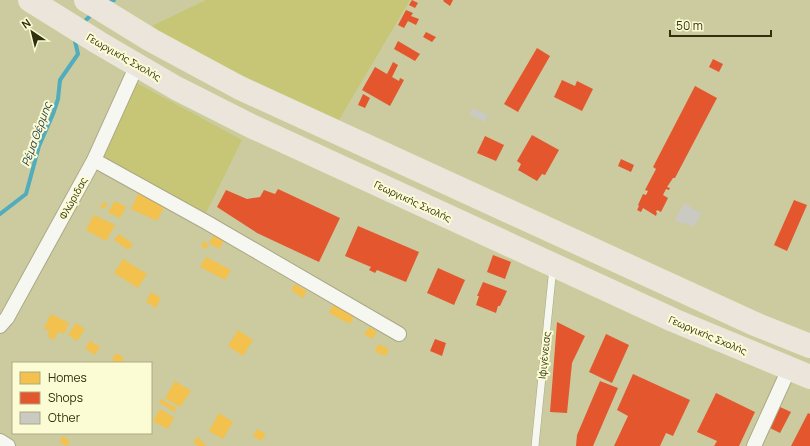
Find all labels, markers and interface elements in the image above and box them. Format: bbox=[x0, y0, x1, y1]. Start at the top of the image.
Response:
north arrow bbox=[12, 12, 52, 52]
scale bar bbox=[670, 12, 771, 38]
text: N bbox=[18, 15, 34, 32]
text: 50 m bbox=[676, 17, 703, 34]
street label: Γεωργικής Σχολής bbox=[84, 30, 164, 84]
water label: Ρέμα Θέρμης bbox=[17, 99, 55, 168]
street label: Φλώριδας bbox=[56, 174, 91, 222]
street label: Γεωργικής Σχολής bbox=[372, 177, 454, 225]
street label: Γεωργικής Σχολής bbox=[667, 312, 750, 358]
street label: Ιφιγένειας bbox=[535, 330, 554, 380]
legend bbox=[12, 362, 152, 434]
text: Homes bbox=[48, 369, 87, 386]
text: Shops bbox=[48, 389, 83, 406]
text: Other bbox=[48, 409, 81, 426]

